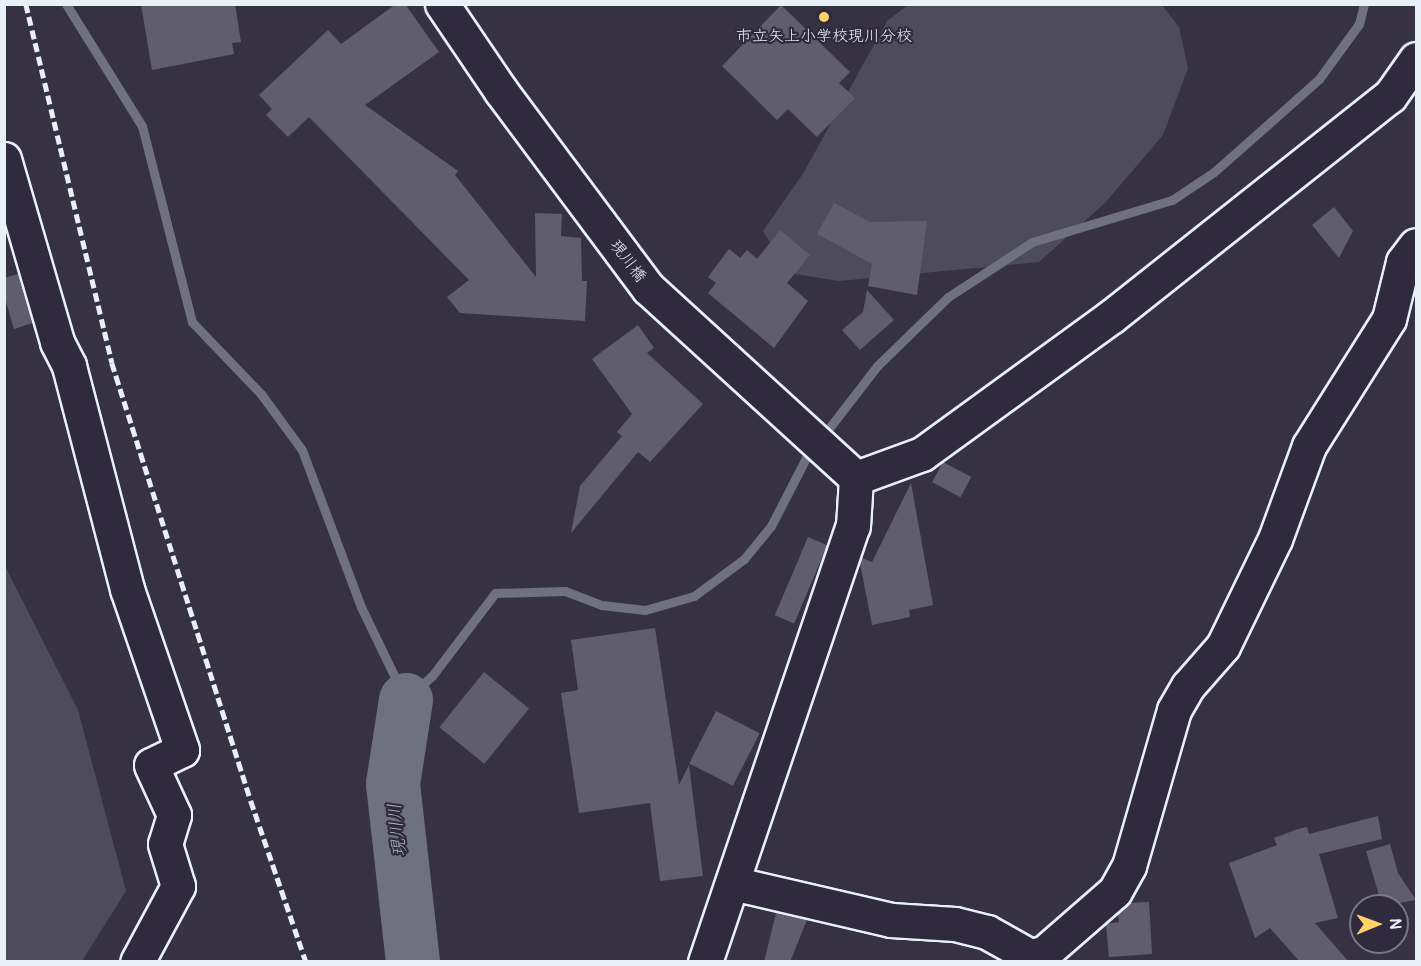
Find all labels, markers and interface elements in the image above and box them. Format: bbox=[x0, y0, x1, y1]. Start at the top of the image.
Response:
marker: 市立矢上小学校現川分校 bbox=[817, 10, 831, 24]
place label: 市立矢上小学校現川分校 bbox=[736, 26, 912, 46]
street label: 現川橋 bbox=[606, 236, 650, 286]
water label: 現川川 bbox=[384, 802, 412, 858]
north arrow bbox=[1349, 894, 1409, 954]
text: N bbox=[1385, 918, 1405, 929]

